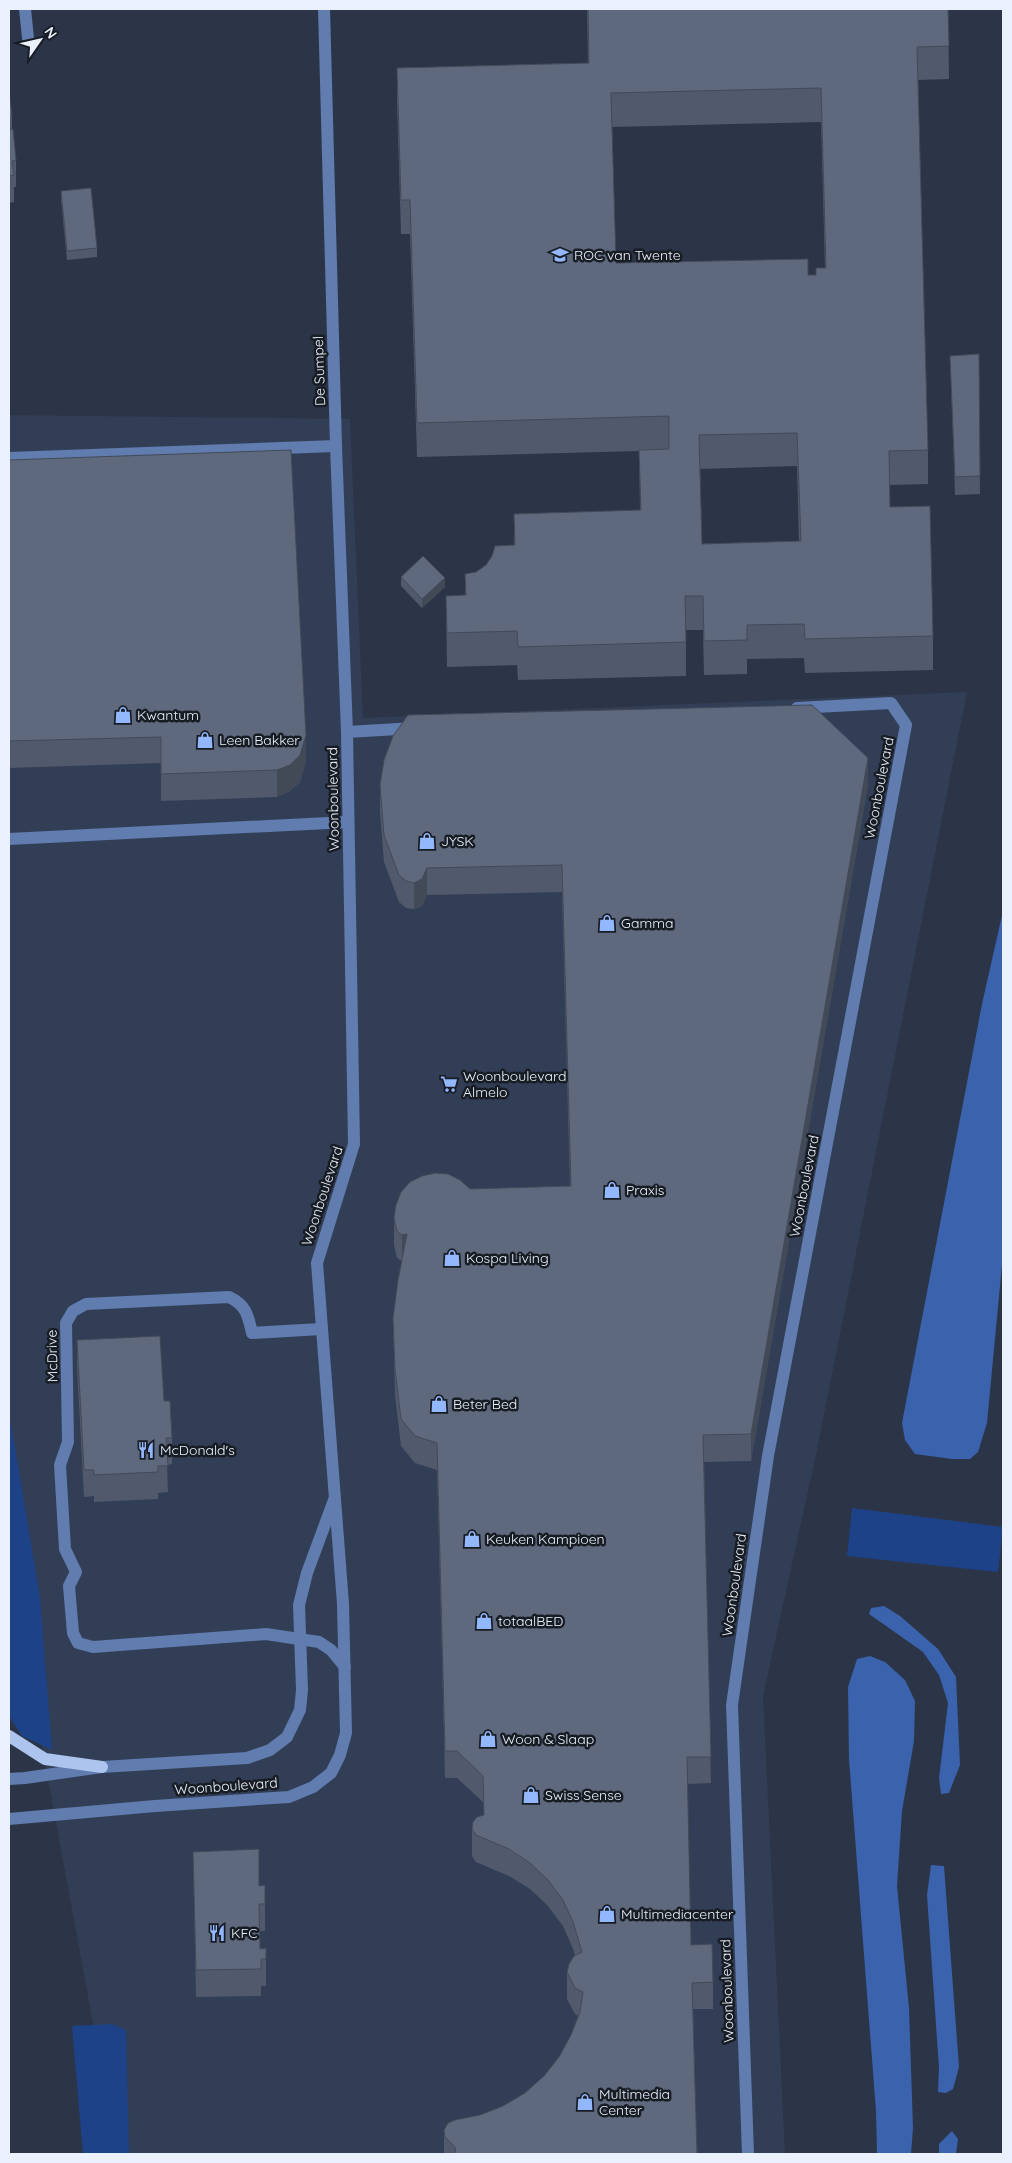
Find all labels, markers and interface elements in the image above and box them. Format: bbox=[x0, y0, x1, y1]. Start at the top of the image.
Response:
north arrow bbox=[15, 15, 65, 65]
text: N bbox=[40, 23, 61, 42]
school or university icon: ROC van Twente bbox=[550, 245, 570, 265]
place label: ROC van Twente bbox=[574, 246, 681, 264]
street label: De Sumpel bbox=[309, 336, 329, 406]
shop icon: Kwantum bbox=[113, 705, 133, 725]
place label: Kwantum bbox=[137, 706, 199, 724]
shop icon: Leen Bakker bbox=[195, 730, 215, 750]
place label: Leen Bakker bbox=[219, 731, 300, 749]
street label: Woonboulevard bbox=[860, 735, 898, 841]
street label: Woonboulevard bbox=[323, 747, 343, 851]
shop icon: JYSK bbox=[417, 831, 437, 851]
place label: JYSK bbox=[441, 832, 474, 850]
shop icon: Gamma bbox=[597, 913, 617, 933]
place label: Gamma bbox=[621, 914, 673, 932]
place label: Woonboulevard Almelo bbox=[463, 1067, 567, 1101]
supermarket icon: Woonboulevard Almelo bbox=[439, 1074, 459, 1094]
street label: Woonboulevard bbox=[785, 1133, 823, 1239]
street label: Woonboulevard bbox=[297, 1144, 347, 1248]
shop icon: Praxis bbox=[602, 1180, 622, 1200]
place label: Praxis bbox=[626, 1181, 664, 1199]
shop icon: Kospa Living bbox=[442, 1248, 462, 1268]
place label: Kospa Living bbox=[466, 1249, 549, 1267]
street label: McDrive bbox=[43, 1329, 61, 1382]
shop icon: Beter Bed bbox=[429, 1394, 449, 1414]
place label: Beter Bed bbox=[453, 1395, 517, 1413]
restaurant icon: McDonald's bbox=[136, 1440, 156, 1460]
place label: McDonald's bbox=[160, 1441, 235, 1459]
shop icon: Keuken Kampioen bbox=[462, 1529, 482, 1549]
place label: Keuken Kampioen bbox=[486, 1530, 605, 1548]
street label: Woonboulevard bbox=[718, 1532, 750, 1638]
shop icon: totaalBED bbox=[474, 1611, 494, 1631]
place label: totaalBED bbox=[498, 1612, 563, 1630]
shop icon: Woon & Slaap bbox=[478, 1729, 498, 1749]
place label: Woon & Slaap bbox=[502, 1730, 594, 1748]
street label: Woonboulevard bbox=[174, 1773, 278, 1799]
shop icon: Swiss Sense bbox=[521, 1785, 541, 1805]
place label: Swiss Sense bbox=[545, 1786, 622, 1804]
shop icon: Multimediacenter bbox=[597, 1904, 617, 1924]
place label: Multimediacenter bbox=[621, 1905, 734, 1923]
restaurant icon: KFC bbox=[207, 1923, 227, 1943]
place label: KFC bbox=[231, 1924, 257, 1942]
street label: Woonboulevard bbox=[716, 1939, 738, 2043]
place label: Multimedia Center bbox=[599, 2085, 670, 2119]
shop icon: Multimedia Center bbox=[575, 2092, 595, 2112]

